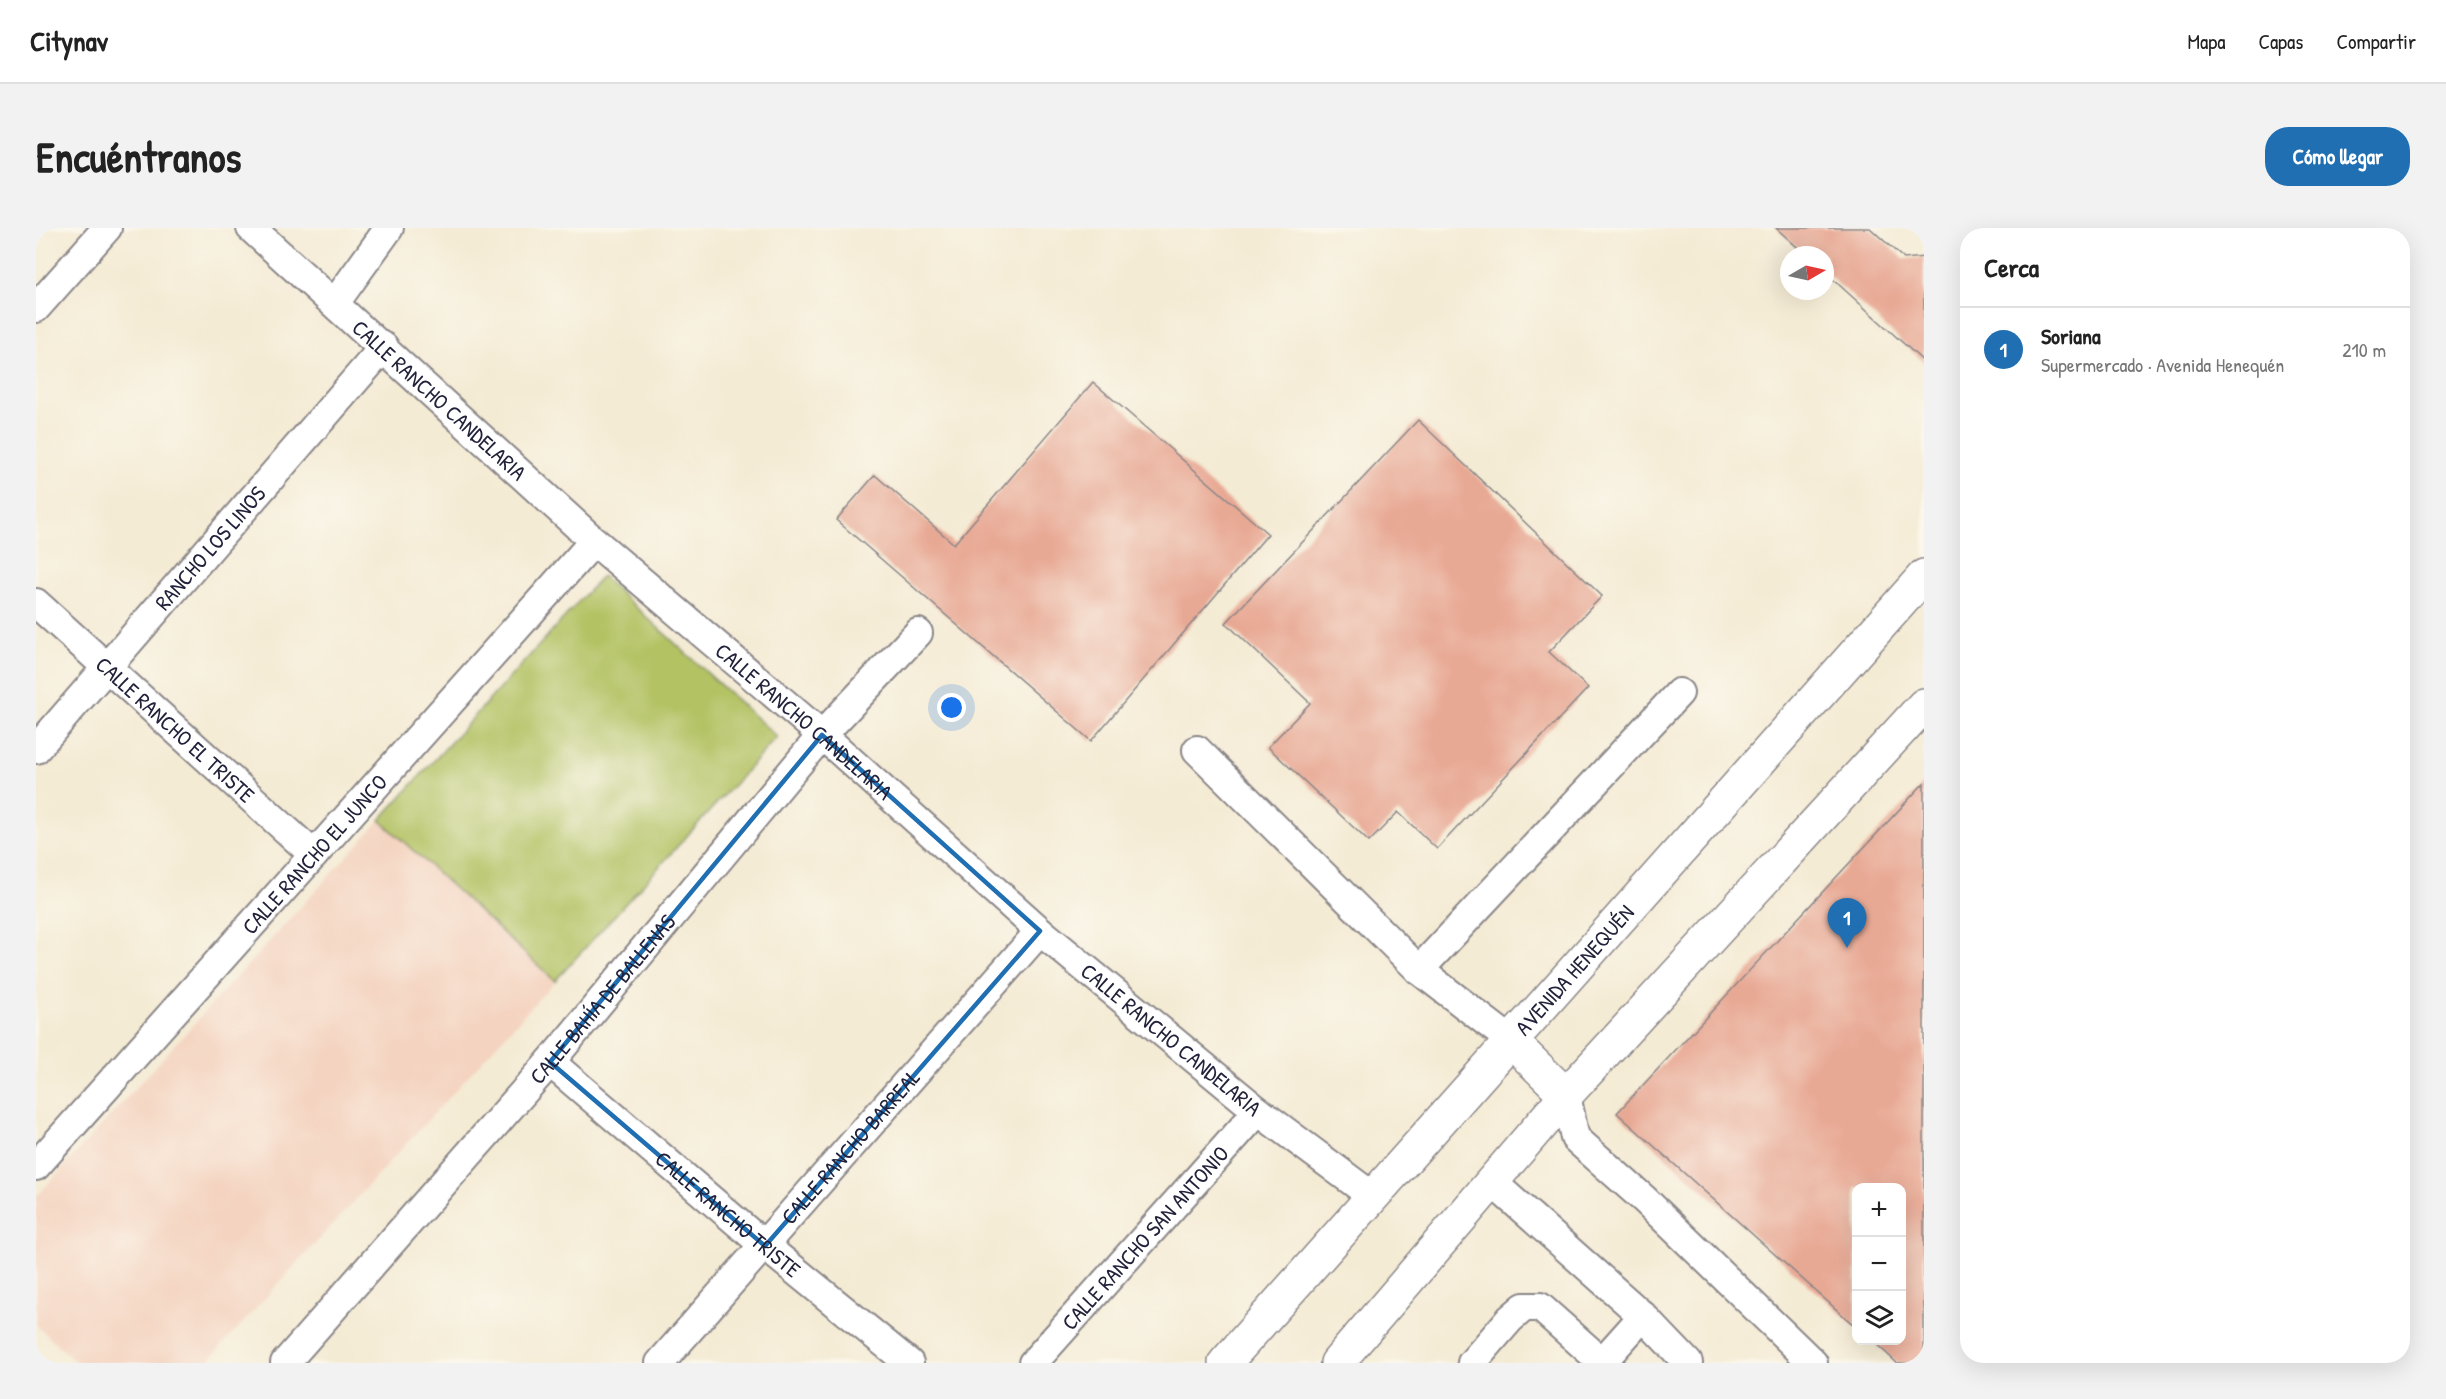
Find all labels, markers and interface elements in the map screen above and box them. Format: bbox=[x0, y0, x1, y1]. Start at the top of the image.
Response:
text: Citynav bbox=[30, 22, 108, 60]
text: Mapa bbox=[2187, 27, 2225, 56]
text: Capas bbox=[2258, 27, 2303, 56]
text: Compartir bbox=[2336, 27, 2416, 56]
button: Cómo llegar bbox=[2265, 127, 2410, 186]
text: Encuéntranos bbox=[36, 128, 242, 185]
north arrow bbox=[1780, 246, 1834, 300]
text: Cerca bbox=[1984, 250, 2039, 285]
street label: CALLE RANCHO CANDELARIA bbox=[346, 313, 533, 487]
text: Soriana bbox=[2041, 321, 2101, 351]
text: 1 bbox=[2000, 336, 2007, 363]
text: 210 m bbox=[2342, 336, 2386, 363]
text: Supermercado · Avenida Henequén bbox=[2041, 351, 2284, 378]
street label: RANCHO LOS LINOS bbox=[148, 479, 272, 616]
street label: CALLE RANCHO CANDELARIA bbox=[709, 636, 899, 807]
street label: CALLE RANCHO EL TRISTE bbox=[89, 649, 261, 809]
your location bbox=[937, 693, 966, 722]
street label: CALLE RANCHO EL JUNCO bbox=[235, 768, 394, 941]
street label: AVENIDA HENEQUÉN bbox=[1508, 898, 1640, 1042]
pin: 1 bbox=[1828, 898, 1866, 948]
street label: CALLE BAHÍA DE BALLENAS bbox=[523, 908, 682, 1090]
street label: CALLE RANCHO CANDELARIA bbox=[1075, 956, 1268, 1123]
street label: CALLE RANCHO BARREAL bbox=[774, 1063, 926, 1231]
street label: CALLE RANCHO SAN ANTONIO bbox=[1054, 1139, 1235, 1336]
street label: CALLE RANCHO TRISTE bbox=[649, 1144, 807, 1284]
map controls bbox=[1852, 1183, 1906, 1345]
button: + bbox=[1852, 1183, 1906, 1237]
button: − bbox=[1852, 1237, 1906, 1291]
button: layers bbox=[1852, 1291, 1906, 1345]

